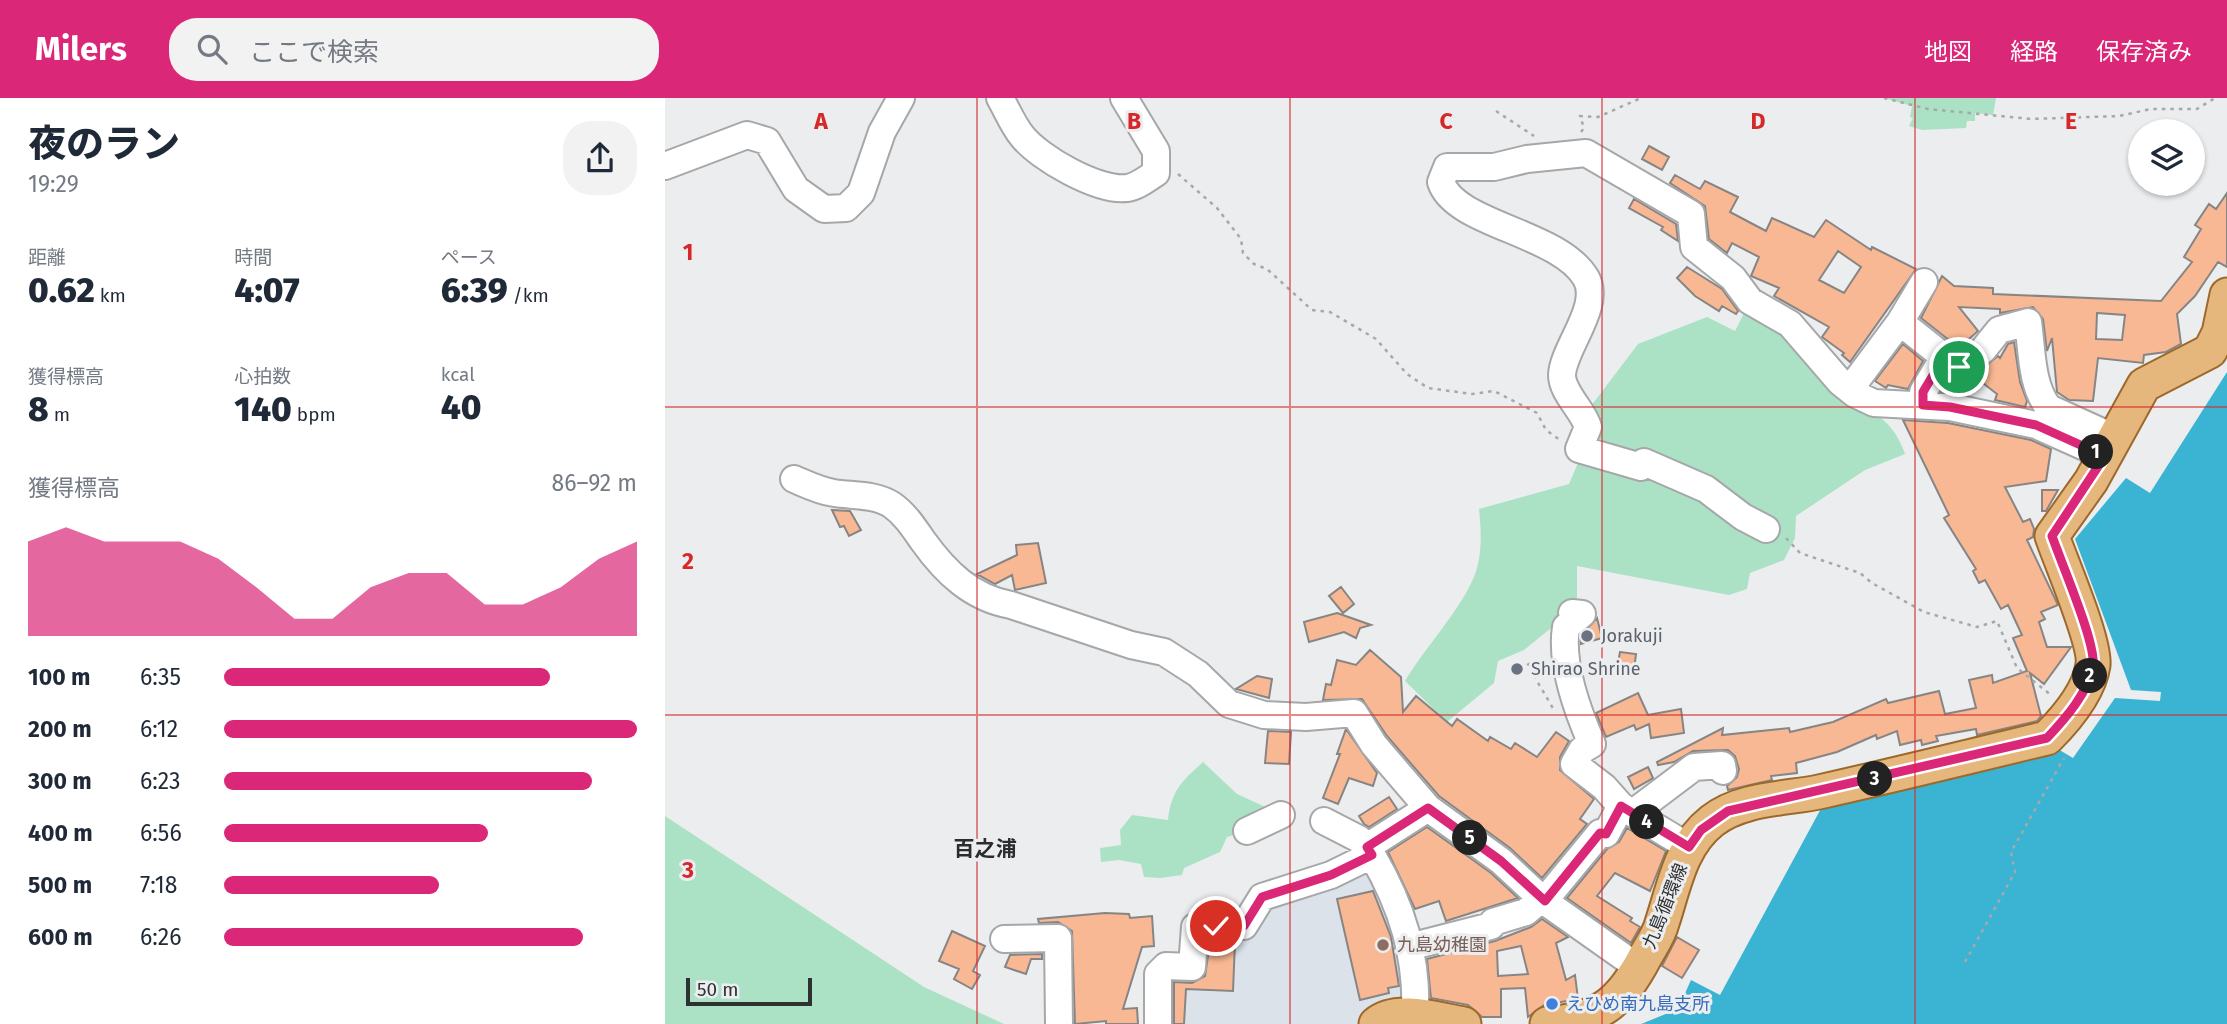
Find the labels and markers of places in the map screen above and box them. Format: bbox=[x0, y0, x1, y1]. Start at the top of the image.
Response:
pin bbox=[1929, 337, 1989, 397]
pin: 1 bbox=[2079, 434, 2113, 470]
place label: Jorakuji bbox=[1601, 625, 1663, 647]
marker: Jorakuji bbox=[1579, 628, 1595, 644]
place label: Shirao Shrine bbox=[1531, 658, 1641, 680]
pin: 2 bbox=[2073, 658, 2107, 694]
marker: Shirao Shrine bbox=[1509, 661, 1525, 677]
pin: 3 bbox=[1857, 762, 1893, 796]
pin: 4 bbox=[1629, 804, 1665, 840]
pin: 5 bbox=[1453, 820, 1487, 856]
pin bbox=[1186, 896, 1246, 956]
place label: 九島幼稚園 bbox=[1397, 934, 1487, 956]
marker: 九島幼稚園 bbox=[1375, 937, 1391, 953]
place label: えひめ南九島支所 bbox=[1566, 993, 1710, 1015]
marker: えひめ南九島支所 bbox=[1544, 996, 1560, 1012]

